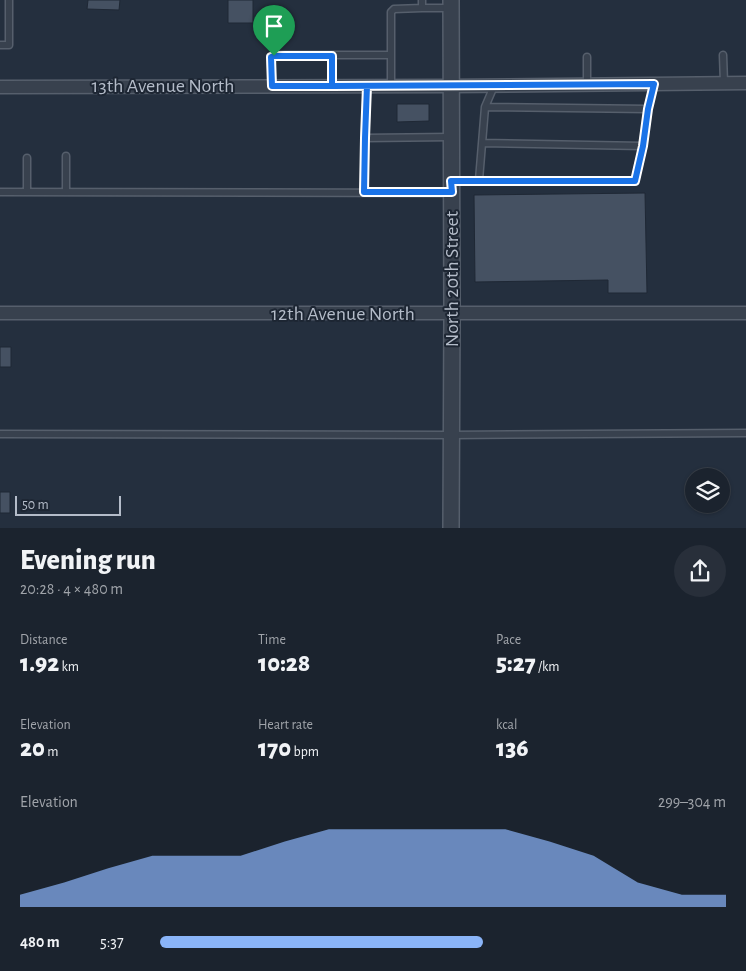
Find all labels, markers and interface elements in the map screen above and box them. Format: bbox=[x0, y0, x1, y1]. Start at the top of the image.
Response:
pin bbox=[253, 5, 295, 56]
icon: arrive bbox=[260, 12, 288, 40]
street label: 13th Avenue North bbox=[92, 76, 234, 96]
street label: North 20th Street bbox=[442, 210, 462, 347]
street label: 12th Avenue North bbox=[271, 304, 415, 324]
map controls bbox=[685, 468, 730, 513]
button: layers bbox=[685, 468, 730, 513]
scale bar bbox=[15, 493, 121, 517]
text: 50 m bbox=[22, 498, 49, 512]
button: share bbox=[674, 545, 726, 597]
text: Evening run bbox=[20, 547, 156, 575]
text: 20:28 · 4 × 480 m bbox=[20, 581, 123, 597]
text: Distance bbox=[20, 633, 67, 647]
text: Time bbox=[258, 633, 286, 647]
text: Pace bbox=[496, 633, 521, 647]
text: 1.92 bbox=[20, 651, 59, 676]
text: 10:28 bbox=[258, 651, 310, 676]
text: 5:27 bbox=[496, 651, 536, 676]
text: km bbox=[59, 660, 79, 674]
text: /km bbox=[536, 660, 560, 674]
text: Elevation bbox=[20, 718, 71, 732]
text: Heart rate bbox=[258, 718, 313, 732]
text: kcal bbox=[496, 718, 517, 732]
text: 20 bbox=[20, 736, 45, 761]
text: 170 bbox=[258, 736, 291, 761]
text: 136 bbox=[496, 736, 528, 761]
text: m bbox=[45, 745, 58, 759]
text: bpm bbox=[291, 745, 319, 759]
text: Elevation bbox=[20, 794, 78, 810]
text: 299–304 m bbox=[658, 794, 726, 810]
text: 480 m bbox=[20, 934, 60, 950]
text: 5:37 bbox=[100, 934, 124, 950]

